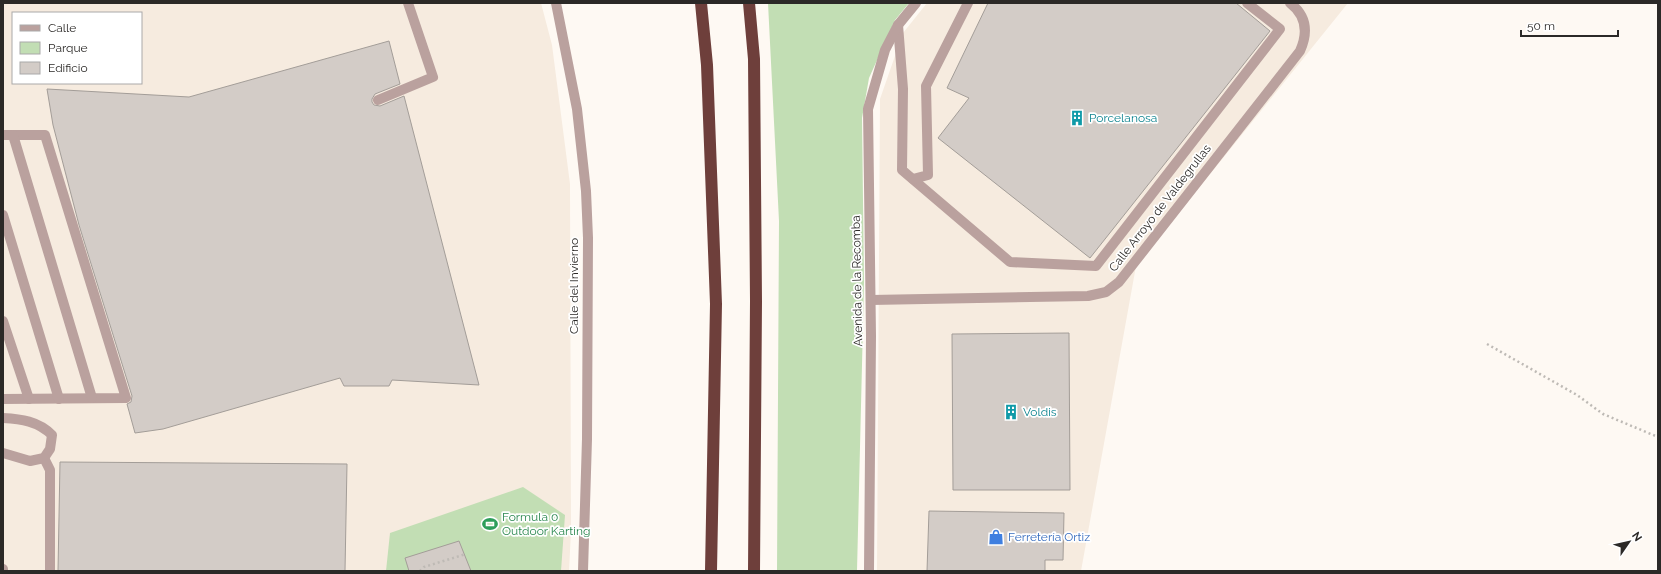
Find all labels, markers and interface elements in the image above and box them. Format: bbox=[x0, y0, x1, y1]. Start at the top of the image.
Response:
legend bbox=[12, 12, 142, 84]
scale bar bbox=[1521, 12, 1618, 38]
text: 50 m bbox=[1527, 19, 1555, 33]
text: Calle bbox=[48, 21, 76, 35]
text: Parque bbox=[48, 41, 88, 55]
text: Edificio bbox=[48, 61, 88, 75]
building icon: Porcelanosa bbox=[1068, 109, 1086, 127]
place label: Porcelanosa bbox=[1089, 111, 1157, 125]
street label: Calle Arroyo de Valdegrullas bbox=[1106, 142, 1214, 274]
street label: Avenida de la Recomba bbox=[849, 215, 865, 347]
street label: Calle del Invierno bbox=[567, 238, 581, 334]
building icon: Voldis bbox=[1002, 403, 1020, 421]
place label: Voldis bbox=[1023, 405, 1057, 419]
place label: Formula 0 Outdoor Karting bbox=[502, 510, 590, 538]
sports icon: Formula 0 Outdoor Karting bbox=[481, 515, 499, 533]
north arrow bbox=[1609, 522, 1649, 562]
shop icon: Ferretería Ortiz bbox=[987, 528, 1005, 546]
place label: Ferretería Ortiz bbox=[1008, 530, 1090, 544]
text: N bbox=[1629, 530, 1645, 544]

